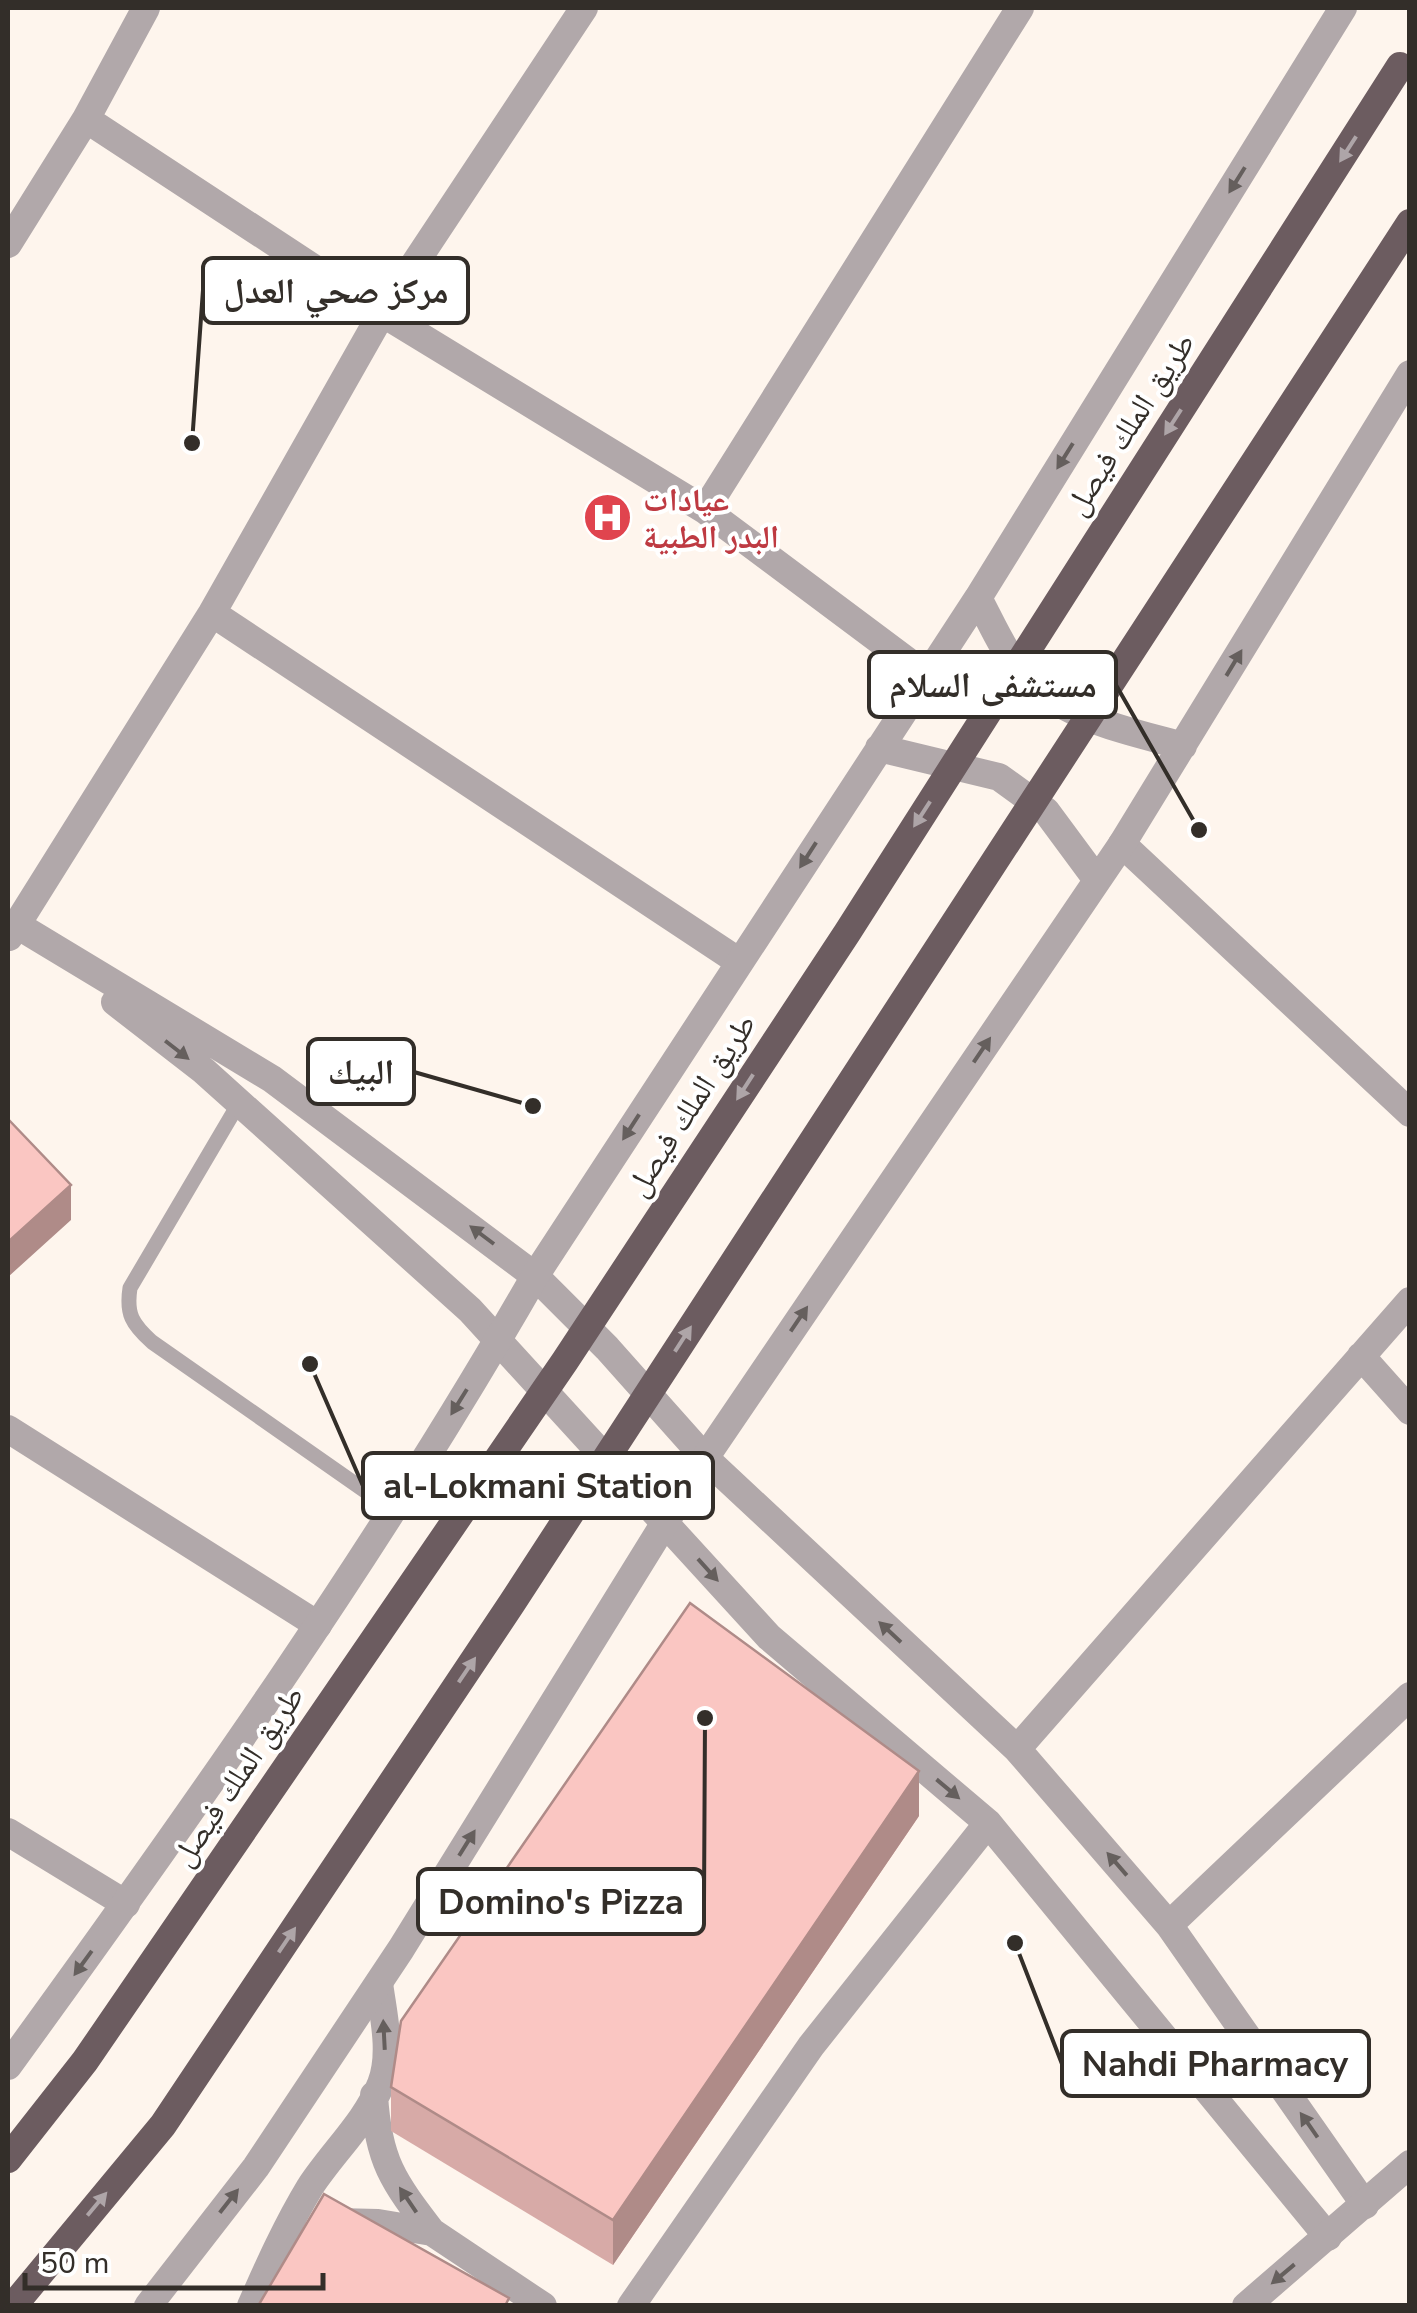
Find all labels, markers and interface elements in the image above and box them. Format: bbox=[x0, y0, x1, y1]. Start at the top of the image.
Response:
one-way arrow bbox=[1339, 135, 1358, 162]
one-way arrow bbox=[1228, 166, 1246, 194]
callout: مركز صحي العدل bbox=[203, 258, 468, 323]
text: مركز صحي العدل bbox=[223, 268, 449, 319]
street label: طريق الملك فيصل bbox=[1055, 324, 1205, 524]
one-way arrow bbox=[1164, 409, 1182, 436]
one-way arrow bbox=[1057, 442, 1075, 470]
place label: عيادات البدر الطبية bbox=[643, 479, 779, 559]
hospital icon: عيادات البدر الطبية bbox=[582, 492, 634, 544]
one-way arrow bbox=[1225, 649, 1242, 677]
callout: مستشفى السلام bbox=[869, 652, 1116, 717]
text: مستشفى السلام bbox=[889, 662, 1097, 709]
one-way arrow bbox=[914, 800, 932, 828]
one-way arrow bbox=[800, 841, 818, 868]
street label: طريق الملك فيصل bbox=[616, 1005, 766, 1205]
one-way arrow bbox=[972, 1037, 990, 1064]
one-way arrow bbox=[164, 1039, 190, 1060]
callout: البيك bbox=[308, 1039, 414, 1104]
text: البيك bbox=[328, 1049, 394, 1096]
one-way arrow bbox=[737, 1073, 755, 1100]
one-way arrow bbox=[623, 1113, 641, 1141]
one-way arrow bbox=[469, 1226, 495, 1246]
one-way arrow bbox=[789, 1306, 808, 1333]
one-way arrow bbox=[674, 1325, 692, 1353]
one-way arrow bbox=[450, 1389, 468, 1416]
callout: al-Lokmani Station bbox=[363, 1453, 713, 1518]
text: al-Lokmani Station bbox=[383, 1463, 693, 1510]
one-way arrow bbox=[697, 1557, 719, 1582]
one-way arrow bbox=[878, 1621, 902, 1644]
one-way arrow bbox=[457, 1656, 476, 1683]
street label: طريق الملك فيصل bbox=[162, 1677, 314, 1875]
one-way arrow bbox=[935, 1778, 960, 1800]
one-way arrow bbox=[458, 1829, 476, 1857]
one-way arrow bbox=[1106, 1852, 1128, 1877]
callout: Domino's Pizza bbox=[418, 1869, 704, 1934]
text: Domino's Pizza bbox=[438, 1879, 684, 1926]
one-way arrow bbox=[277, 1926, 295, 1954]
one-way arrow bbox=[73, 1950, 93, 1976]
one-way arrow bbox=[376, 2018, 392, 2050]
callout: Nahdi Pharmacy bbox=[1062, 2031, 1369, 2096]
text: Nahdi Pharmacy bbox=[1082, 2041, 1349, 2088]
one-way arrow bbox=[1300, 2112, 1319, 2139]
one-way arrow bbox=[400, 2186, 418, 2213]
one-way arrow bbox=[219, 2188, 239, 2214]
one-way arrow bbox=[86, 2191, 108, 2216]
scale bar bbox=[25, 2228, 322, 2290]
text: 50 m bbox=[40, 2243, 109, 2284]
one-way arrow bbox=[1271, 2263, 1296, 2284]

